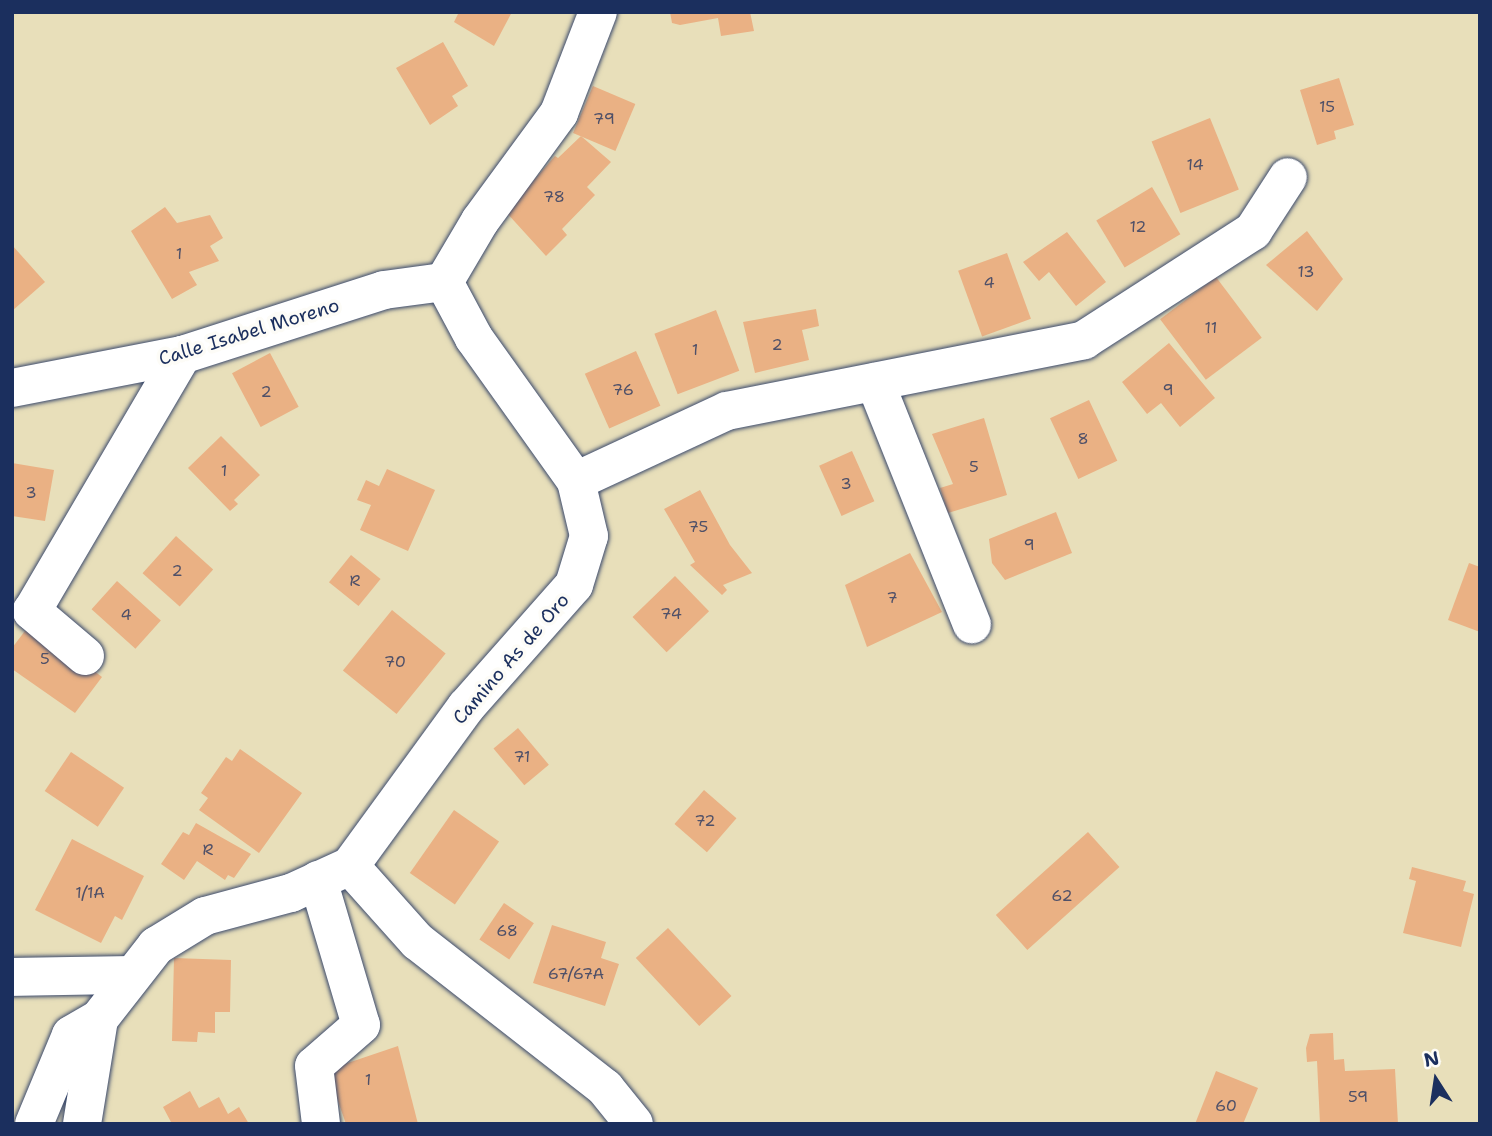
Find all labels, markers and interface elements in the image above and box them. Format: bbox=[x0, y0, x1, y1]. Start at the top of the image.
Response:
house number: 15 bbox=[1319, 97, 1335, 117]
house number: 79 bbox=[593, 109, 615, 129]
house number: 14 bbox=[1186, 155, 1204, 175]
house number: 78 bbox=[543, 187, 565, 207]
house number: 12 bbox=[1129, 217, 1147, 237]
house number: 1 bbox=[176, 244, 182, 264]
house number: 13 bbox=[1297, 262, 1315, 282]
house number: 4 bbox=[983, 273, 995, 293]
street label: Calle Isabel Moreno bbox=[156, 294, 342, 370]
house number: 11 bbox=[1205, 318, 1217, 338]
house number: 2 bbox=[771, 335, 783, 355]
house number: 1 bbox=[692, 340, 698, 360]
house number: 76 bbox=[612, 380, 634, 400]
house number: 9 bbox=[1162, 380, 1174, 400]
house number: 2 bbox=[260, 382, 272, 402]
house number: 8 bbox=[1077, 429, 1089, 449]
house number: 5 bbox=[969, 457, 979, 477]
house number: 1 bbox=[221, 461, 227, 481]
house number: 3 bbox=[840, 474, 852, 494]
house number: 3 bbox=[25, 483, 37, 503]
house number: 75 bbox=[688, 517, 708, 537]
house number: 9 bbox=[1023, 535, 1035, 555]
house number: 2 bbox=[171, 561, 183, 581]
house number: R bbox=[350, 571, 360, 591]
house number: 7 bbox=[886, 588, 898, 608]
street label: Camino As de Oro bbox=[448, 589, 574, 729]
house number: 74 bbox=[660, 604, 682, 624]
house number: 4 bbox=[120, 605, 132, 625]
house number: 5 bbox=[40, 649, 50, 669]
house number: 70 bbox=[384, 652, 406, 672]
house number: 71 bbox=[513, 747, 531, 767]
house number: 72 bbox=[694, 811, 716, 831]
house number: R bbox=[203, 840, 213, 860]
house number: 1/1A bbox=[75, 883, 105, 903]
house number: 62 bbox=[1051, 886, 1073, 906]
house number: 68 bbox=[496, 921, 518, 941]
house number: 67/67A bbox=[548, 964, 604, 984]
north arrow bbox=[1401, 1045, 1471, 1115]
text: N bbox=[1422, 1045, 1441, 1073]
house number: 1 bbox=[365, 1070, 371, 1090]
house number: 59 bbox=[1348, 1087, 1368, 1107]
house number: 60 bbox=[1215, 1096, 1237, 1116]

